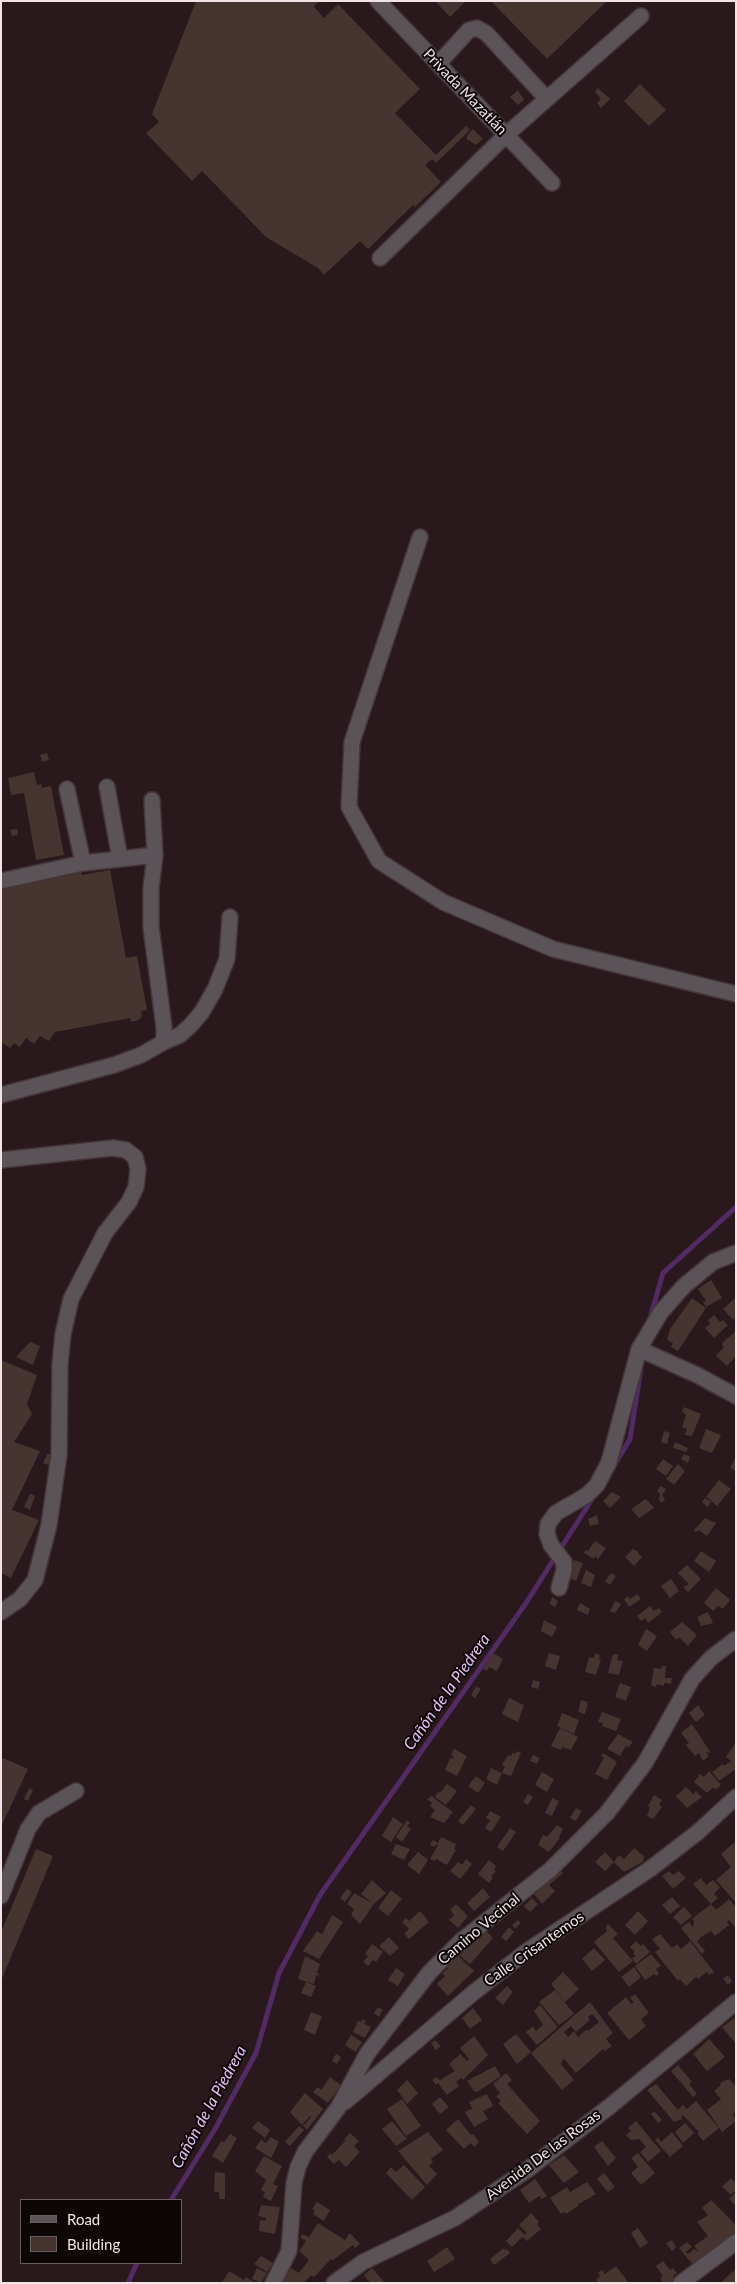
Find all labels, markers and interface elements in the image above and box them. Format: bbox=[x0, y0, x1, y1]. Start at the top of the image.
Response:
street label: Privada Mazatlán bbox=[419, 45, 511, 139]
water label: Cañón de la Piedrera bbox=[400, 1630, 494, 1754]
street label: Camino Vecinal bbox=[434, 1890, 524, 1968]
street label: Calle Crisantemos bbox=[480, 1908, 588, 1990]
water label: Cañón de la Piedrera bbox=[167, 2042, 251, 2172]
street label: Avenida De las Rosas bbox=[482, 2106, 604, 2204]
legend bbox=[20, 2199, 182, 2264]
text: Road bbox=[67, 2210, 100, 2228]
text: Building bbox=[67, 2235, 120, 2253]

